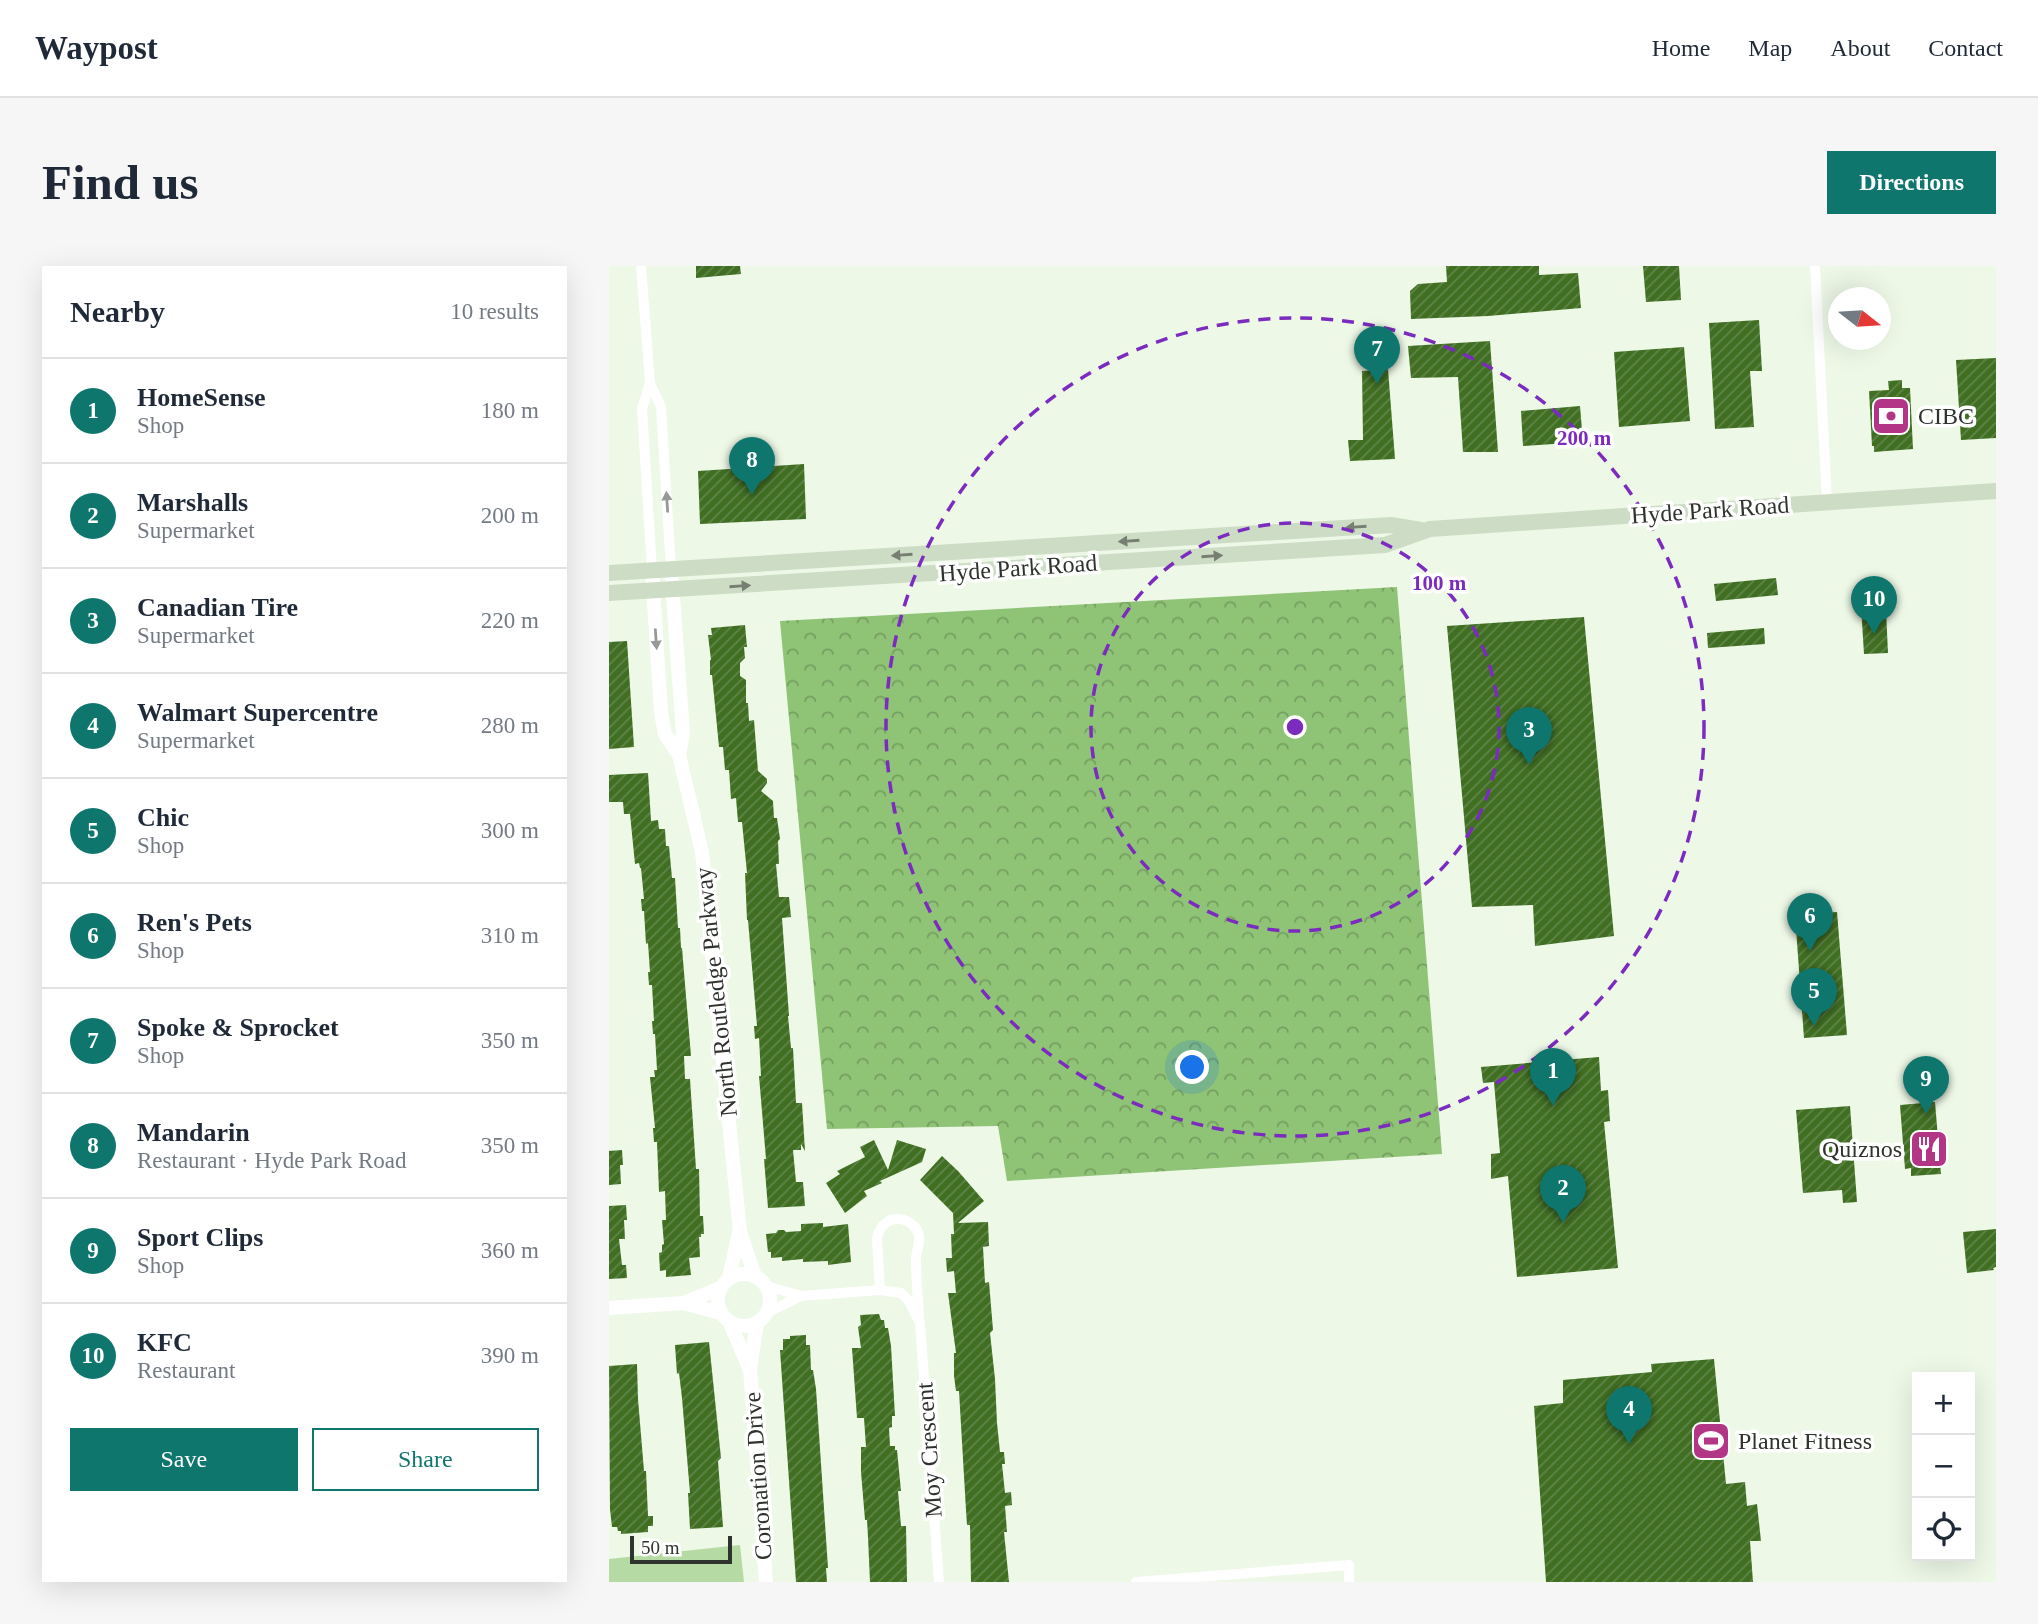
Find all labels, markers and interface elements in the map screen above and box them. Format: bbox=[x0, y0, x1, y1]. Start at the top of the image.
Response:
text: Waypost bbox=[35, 30, 158, 66]
text: Home bbox=[1652, 35, 1710, 61]
text: Map bbox=[1748, 35, 1792, 61]
text: About bbox=[1830, 35, 1890, 61]
text: Contact bbox=[1928, 35, 2003, 61]
button: Directions bbox=[1827, 151, 1996, 214]
text: Find us bbox=[42, 155, 199, 210]
north arrow bbox=[1828, 287, 1891, 350]
text: Nearby bbox=[70, 295, 165, 328]
text: 10 results bbox=[450, 299, 539, 324]
pin: 7 bbox=[1354, 326, 1400, 384]
text: HomeSense bbox=[137, 383, 266, 412]
bank icon: CIBC bbox=[1870, 395, 1912, 437]
text: 1 bbox=[87, 398, 99, 423]
text: 180 m bbox=[481, 398, 539, 423]
place label: CIBC bbox=[1918, 403, 1974, 429]
text: Shop bbox=[137, 413, 184, 438]
text: 200 m bbox=[1557, 426, 1612, 450]
pin: 8 bbox=[729, 437, 775, 495]
text: Marshalls bbox=[137, 488, 248, 517]
one-way arrow bbox=[661, 490, 672, 512]
street label: Hyde Park Road bbox=[1630, 491, 1790, 529]
text: 2 bbox=[87, 503, 99, 528]
text: 200 m bbox=[481, 503, 539, 528]
text: Supermarket bbox=[137, 518, 255, 543]
one-way arrow bbox=[1345, 522, 1367, 533]
one-way arrow bbox=[1118, 536, 1140, 547]
street label: Hyde Park Road bbox=[938, 549, 1098, 587]
one-way arrow bbox=[891, 550, 913, 561]
one-way arrow bbox=[1201, 550, 1223, 561]
text: 100 m bbox=[1412, 571, 1467, 595]
pin: 10 bbox=[1851, 576, 1897, 634]
one-way arrow bbox=[730, 580, 752, 591]
text: Canadian Tire bbox=[137, 593, 298, 622]
text: 3 bbox=[87, 608, 99, 633]
text: 220 m bbox=[481, 608, 539, 633]
text: Supermarket bbox=[137, 623, 255, 648]
one-way arrow bbox=[651, 628, 662, 650]
text: Walmart Supercentre bbox=[137, 698, 378, 727]
pin: 3 bbox=[1506, 707, 1552, 765]
text: 4 bbox=[87, 713, 99, 738]
text: 280 m bbox=[481, 713, 539, 738]
centre of rings bbox=[1283, 715, 1307, 739]
text: Supermarket bbox=[137, 728, 255, 753]
text: Chic bbox=[137, 803, 189, 832]
text: 5 bbox=[87, 818, 99, 843]
text: 300 m bbox=[481, 818, 539, 843]
text: Shop bbox=[137, 833, 184, 858]
street label: North Routledge Parkway bbox=[690, 866, 742, 1118]
pin: 6 bbox=[1787, 893, 1833, 951]
text: Ren's Pets bbox=[137, 908, 252, 937]
text: 6 bbox=[87, 923, 99, 948]
text: 310 m bbox=[481, 923, 539, 948]
text: Shop bbox=[137, 938, 184, 963]
pin: 5 bbox=[1791, 968, 1837, 1026]
text: Spoke & Sprocket bbox=[137, 1013, 339, 1042]
text: 7 bbox=[87, 1028, 99, 1053]
text: 350 m bbox=[481, 1028, 539, 1053]
text: Shop bbox=[137, 1043, 184, 1068]
pin: 1 bbox=[1530, 1048, 1576, 1106]
your location bbox=[1175, 1050, 1209, 1084]
pin: 9 bbox=[1903, 1056, 1949, 1114]
text: Mandarin bbox=[137, 1118, 250, 1147]
restaurant icon: Quiznos bbox=[1908, 1128, 1950, 1170]
text: 8 bbox=[87, 1133, 99, 1158]
text: 350 m bbox=[481, 1133, 539, 1158]
place label: Quiznos bbox=[1822, 1136, 1902, 1162]
text: Restaurant · Hyde Park Road bbox=[137, 1148, 407, 1173]
pin: 2 bbox=[1540, 1165, 1586, 1223]
text: Sport Clips bbox=[137, 1223, 263, 1252]
text: 9 bbox=[87, 1238, 99, 1263]
text: 360 m bbox=[481, 1238, 539, 1263]
text: Shop bbox=[137, 1253, 184, 1278]
text: KFC bbox=[137, 1328, 192, 1357]
text: 10 bbox=[82, 1343, 105, 1368]
text: 390 m bbox=[481, 1343, 539, 1368]
text: Restaurant bbox=[137, 1358, 235, 1383]
map controls bbox=[1912, 1372, 1975, 1561]
button: + bbox=[1912, 1372, 1975, 1435]
street label: Moy Crescent bbox=[911, 1381, 947, 1518]
pin: 4 bbox=[1606, 1386, 1652, 1444]
street label: Coronation Drive bbox=[739, 1391, 777, 1561]
sports icon: Planet Fitness bbox=[1690, 1420, 1732, 1462]
button: Save bbox=[70, 1428, 298, 1491]
button: Share bbox=[312, 1428, 539, 1491]
place label: Planet Fitness bbox=[1738, 1428, 1872, 1454]
button: − bbox=[1912, 1435, 1975, 1498]
button: locate bbox=[1912, 1498, 1975, 1561]
scale bar bbox=[630, 1533, 731, 1565]
text: 50 m bbox=[641, 1537, 680, 1558]

